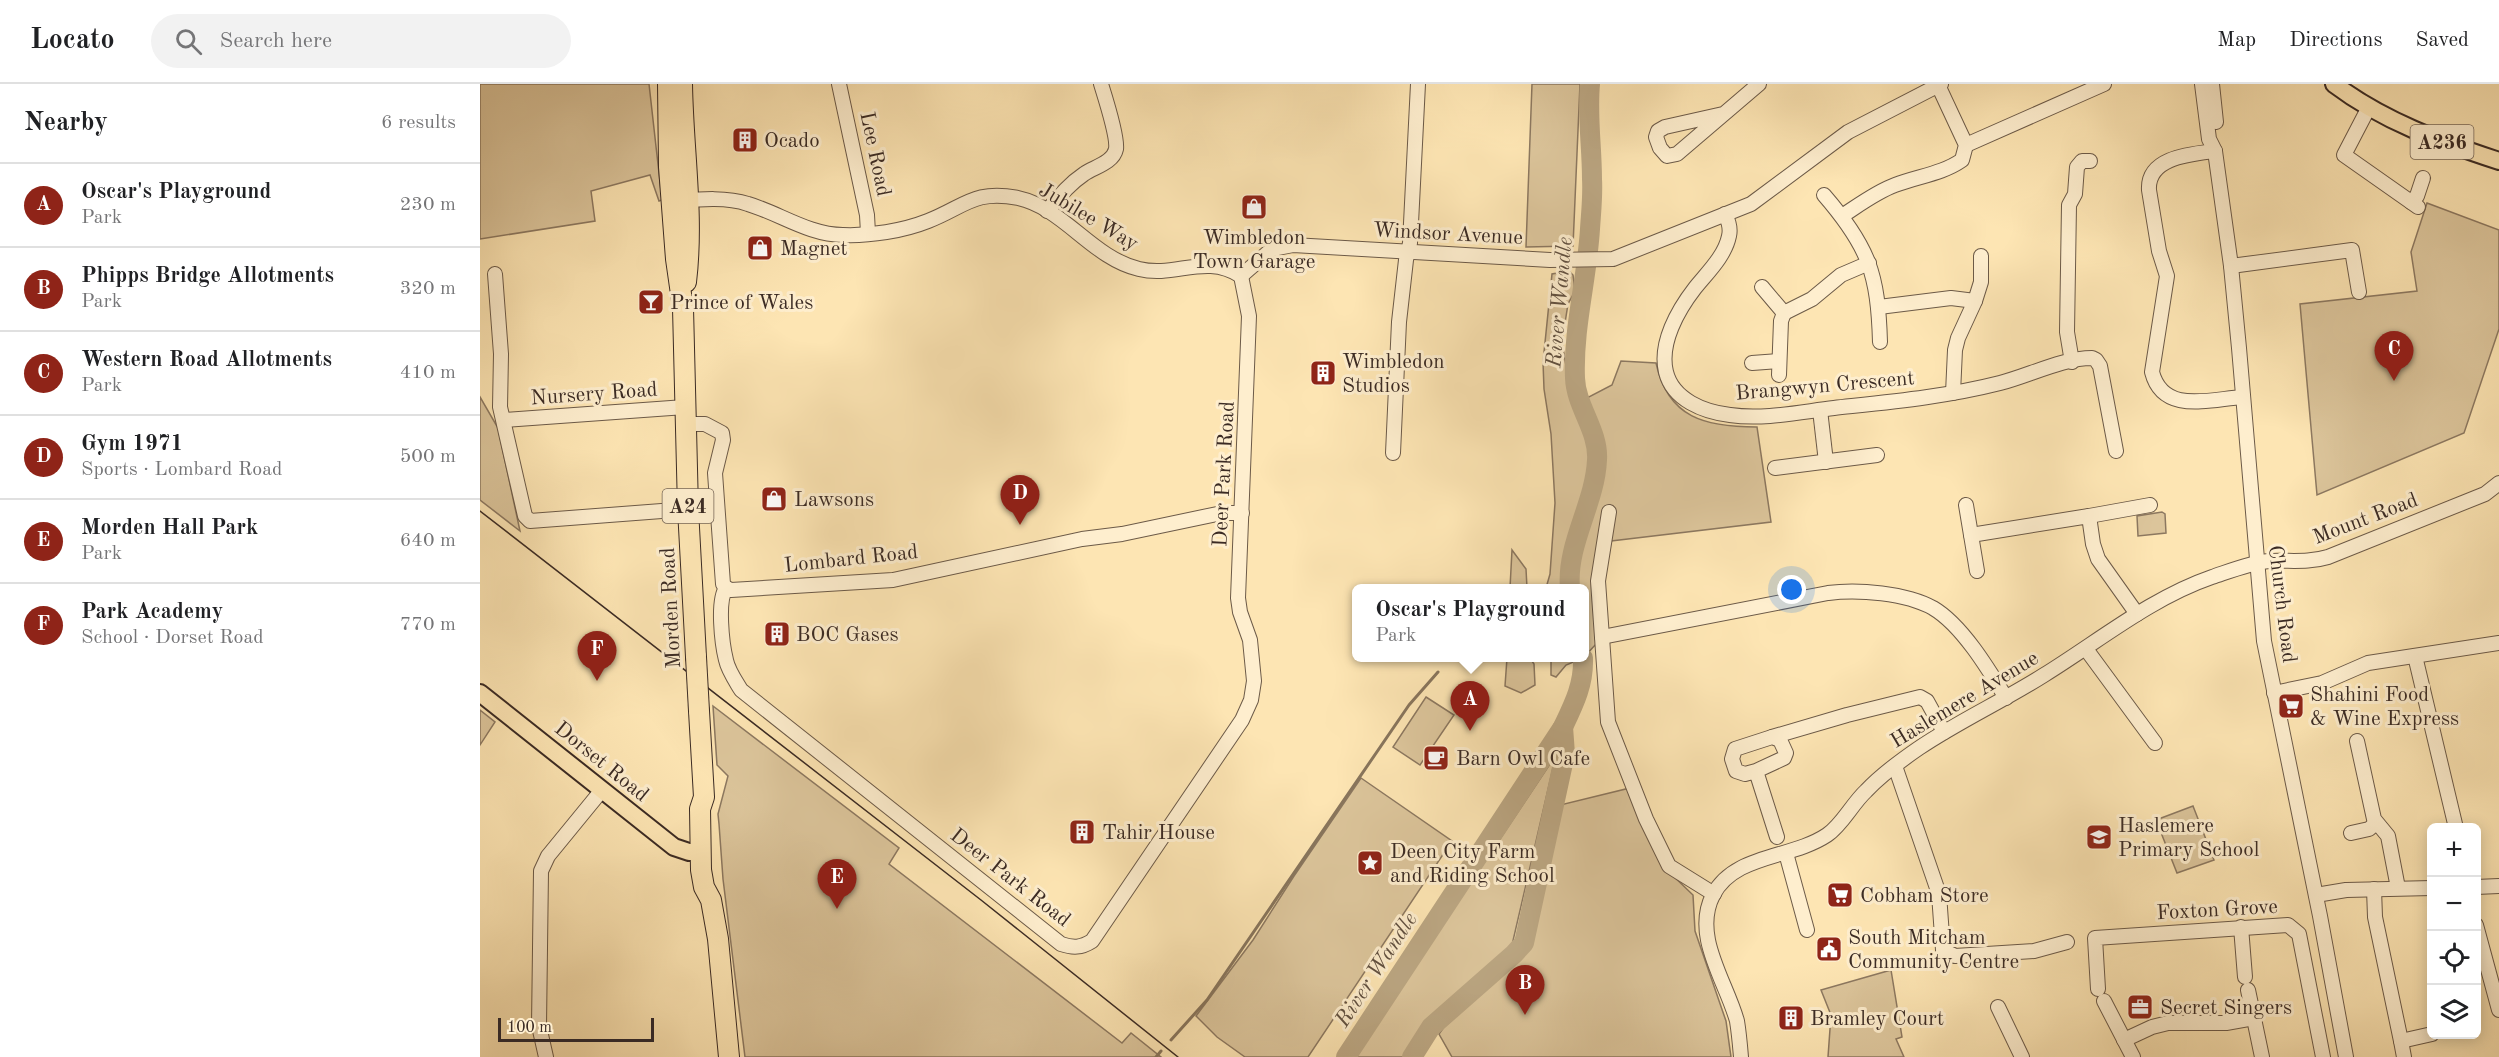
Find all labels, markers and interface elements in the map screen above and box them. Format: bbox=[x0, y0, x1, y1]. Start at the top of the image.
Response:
search box bbox=[151, 14, 571, 68]
icon: search bbox=[172, 25, 205, 58]
text: Locato bbox=[30, 27, 115, 55]
text: Search here bbox=[220, 30, 332, 52]
text: Map bbox=[2217, 30, 2256, 51]
text: Directions bbox=[2289, 30, 2383, 51]
text: Saved bbox=[2416, 30, 2469, 51]
text: Nearby bbox=[24, 110, 108, 136]
street label: Lee Road bbox=[855, 110, 894, 199]
text: 6 results bbox=[381, 113, 456, 133]
building icon: Ocado bbox=[730, 125, 760, 155]
road number: A236 bbox=[2410, 125, 2474, 159]
place label: Ocado bbox=[764, 131, 820, 152]
street label: Jubilee Way bbox=[1035, 180, 1142, 255]
text: Oscar's Playground bbox=[81, 181, 271, 203]
shop icon: Wimbledon Town Garage bbox=[1239, 192, 1269, 222]
text: A bbox=[36, 195, 51, 215]
text: 230 m bbox=[400, 195, 456, 215]
text: Park bbox=[81, 208, 122, 228]
street label: Windsor Avenue bbox=[1372, 220, 1523, 249]
place label: Wimbledon Town Garage bbox=[1193, 228, 1315, 273]
shop icon: Magnet bbox=[745, 233, 775, 263]
water label: River Wandle bbox=[1543, 236, 1577, 370]
place label: Magnet bbox=[780, 239, 848, 260]
text: Phipps Bridge Allotments bbox=[81, 265, 334, 287]
text: B bbox=[36, 279, 51, 299]
text: 320 m bbox=[400, 279, 456, 299]
bar icon: Prince of Wales bbox=[636, 287, 666, 317]
text: Park bbox=[81, 292, 122, 312]
place label: Prince of Wales bbox=[670, 293, 813, 314]
pin: C bbox=[2374, 332, 2414, 381]
text: Western Road Allotments bbox=[81, 349, 332, 371]
place label: Wimbledon Studios bbox=[1342, 352, 1445, 397]
building icon: Wimbledon Studios bbox=[1308, 358, 1338, 388]
text: C bbox=[37, 363, 50, 383]
text: 410 m bbox=[400, 363, 456, 383]
street label: Brangwyn Crescent bbox=[1735, 368, 1916, 405]
text: Park bbox=[81, 376, 122, 396]
street label: Nursery Road bbox=[530, 380, 658, 409]
street label: Deer Park Road bbox=[1210, 401, 1239, 548]
text: Gym 1971 bbox=[81, 433, 183, 455]
text: D bbox=[36, 447, 51, 467]
text: 500 m bbox=[400, 447, 456, 467]
text: Sports · Lombard Road bbox=[81, 460, 282, 480]
pin: D bbox=[1000, 476, 1040, 525]
shop icon: Lawsons bbox=[759, 484, 789, 514]
road number: A24 bbox=[662, 489, 714, 523]
place label: Lawsons bbox=[794, 490, 874, 511]
street label: Mount Road bbox=[2310, 490, 2421, 549]
text: Morden Hall Park bbox=[81, 517, 258, 539]
text: E bbox=[37, 531, 50, 551]
text: 640 m bbox=[400, 531, 456, 551]
street label: Lombard Road bbox=[783, 542, 919, 577]
text: Park bbox=[81, 544, 122, 564]
street label: Church Road bbox=[2264, 544, 2299, 664]
street label: Morden Road bbox=[658, 547, 685, 669]
your location bbox=[1777, 575, 1806, 604]
popup bbox=[1352, 584, 1589, 662]
text: Oscar's Playground bbox=[1375, 599, 1566, 621]
text: Park Academy bbox=[81, 601, 223, 623]
text: F bbox=[37, 615, 50, 635]
text: 770 m bbox=[400, 615, 456, 635]
building icon: BOC Gases bbox=[762, 619, 792, 649]
place label: BOC Gases bbox=[796, 625, 899, 646]
text: Park bbox=[1375, 626, 1417, 646]
text: School · Dorset Road bbox=[81, 628, 264, 648]
pin: F bbox=[578, 632, 616, 681]
street label: Haslemere Avenue bbox=[1887, 648, 2042, 753]
pin: A bbox=[1450, 682, 1490, 731]
place label: Shahini Food & Wine Express bbox=[2310, 685, 2459, 730]
supermarket icon: Shahini Food & Wine Express bbox=[2276, 691, 2306, 721]
street label: Dorset Road bbox=[550, 718, 652, 806]
cafe icon: Barn Owl Cafe bbox=[1421, 743, 1451, 773]
place label: Barn Owl Cafe bbox=[1456, 749, 1590, 770]
place label: Haslemere Primary School bbox=[2118, 816, 2260, 861]
building icon: Tahir House bbox=[1067, 817, 1097, 847]
school or university icon: Haslemere Primary School bbox=[2084, 822, 2114, 852]
place label: Tahir House bbox=[1102, 823, 1215, 844]
map controls bbox=[2427, 823, 2481, 1039]
button: + bbox=[2427, 823, 2481, 877]
street label: Deer Park Road bbox=[946, 825, 1074, 931]
place label: Deen City Farm and Riding School bbox=[1390, 842, 1555, 887]
place icon: Deen City Farm and Riding School bbox=[1355, 848, 1385, 878]
pin: E bbox=[818, 860, 856, 909]
button: − bbox=[2427, 877, 2481, 931]
supermarket icon: Cobham Store bbox=[1825, 880, 1855, 910]
place label: Cobham Store bbox=[1860, 886, 1989, 907]
street label: Foxton Grove bbox=[2156, 897, 2278, 924]
water label: River Wandle bbox=[1331, 909, 1422, 1032]
place label: South Mitcham Community Centre bbox=[1848, 928, 2019, 973]
button: locate bbox=[2427, 931, 2481, 985]
public building icon: South Mitcham Community Centre bbox=[1814, 934, 1844, 964]
pin: B bbox=[1506, 966, 1544, 1015]
button: layers bbox=[2427, 985, 2481, 1039]
office icon: Secret Singers bbox=[2125, 992, 2155, 1022]
place label: Secret Singers bbox=[2160, 998, 2292, 1019]
building icon: Bramley Court bbox=[1776, 1003, 1806, 1033]
place label: Bramley Court bbox=[1810, 1009, 1944, 1030]
scale bar bbox=[498, 1015, 654, 1042]
text: 100 m bbox=[507, 1020, 552, 1036]

